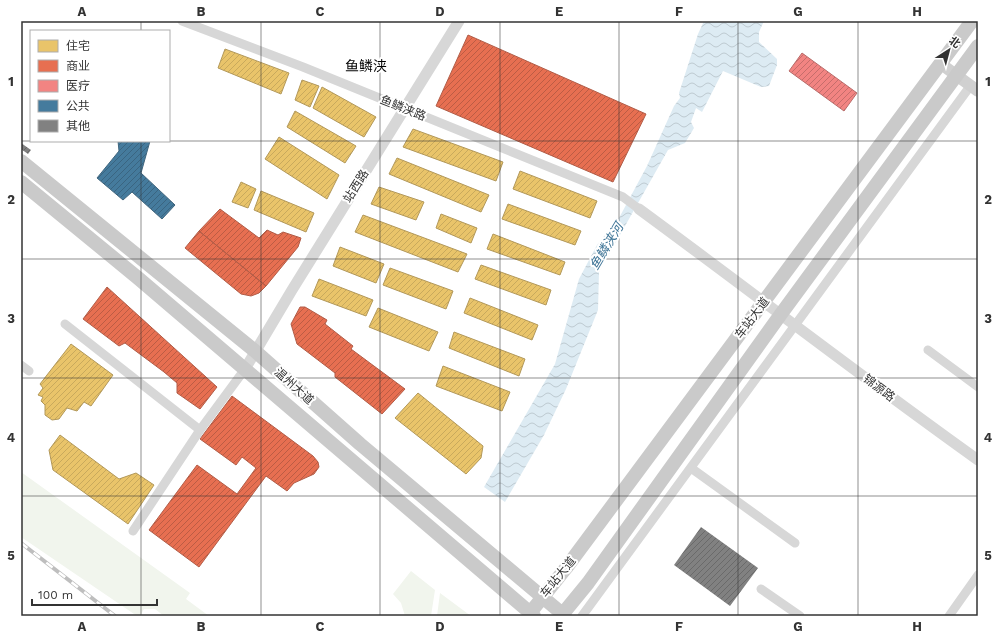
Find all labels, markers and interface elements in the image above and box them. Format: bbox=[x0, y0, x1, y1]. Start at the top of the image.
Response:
text: A bbox=[78, 4, 87, 19]
text: B bbox=[197, 4, 206, 19]
text: C bbox=[316, 4, 325, 19]
text: D bbox=[435, 4, 445, 19]
text: E bbox=[555, 4, 563, 19]
text: F bbox=[675, 4, 683, 19]
text: G bbox=[793, 4, 803, 19]
text: H bbox=[912, 4, 922, 19]
legend bbox=[30, 30, 170, 142]
north arrow bbox=[929, 30, 969, 70]
text: 北 bbox=[946, 34, 963, 51]
text: 住宅 bbox=[66, 39, 90, 53]
district label: 鱼鳞浃 bbox=[345, 58, 387, 74]
text: 商业 bbox=[66, 59, 90, 73]
text: 1 bbox=[8, 74, 14, 89]
text: 1 bbox=[985, 74, 991, 89]
text: 医疗 bbox=[66, 79, 90, 93]
street label: 鱼鳞浃路 bbox=[378, 93, 428, 123]
text: 公共 bbox=[66, 99, 90, 113]
text: 其他 bbox=[66, 119, 90, 133]
street label: 站西路 bbox=[341, 167, 371, 205]
text: 2 bbox=[7, 192, 15, 207]
text: 2 bbox=[984, 192, 992, 207]
water label: 鱼鳞浃河 bbox=[587, 218, 628, 272]
street label: 车站大道 bbox=[732, 295, 772, 341]
text: 3 bbox=[7, 311, 15, 326]
text: 3 bbox=[984, 311, 992, 326]
street label: 温州大道 bbox=[271, 365, 317, 407]
street label: 锦源路 bbox=[860, 372, 898, 404]
text: 4 bbox=[7, 430, 16, 445]
text: 4 bbox=[984, 430, 993, 445]
text: 5 bbox=[7, 548, 15, 563]
text: 5 bbox=[984, 548, 992, 563]
street label: 车站大道 bbox=[537, 554, 579, 600]
scale bar bbox=[32, 581, 157, 607]
text: 100 m bbox=[38, 588, 73, 602]
text: A bbox=[78, 619, 87, 634]
text: B bbox=[197, 619, 206, 634]
text: C bbox=[316, 619, 325, 634]
text: D bbox=[435, 619, 445, 634]
text: E bbox=[555, 619, 563, 634]
text: F bbox=[675, 619, 683, 634]
text: G bbox=[793, 619, 803, 634]
text: H bbox=[912, 619, 922, 634]

